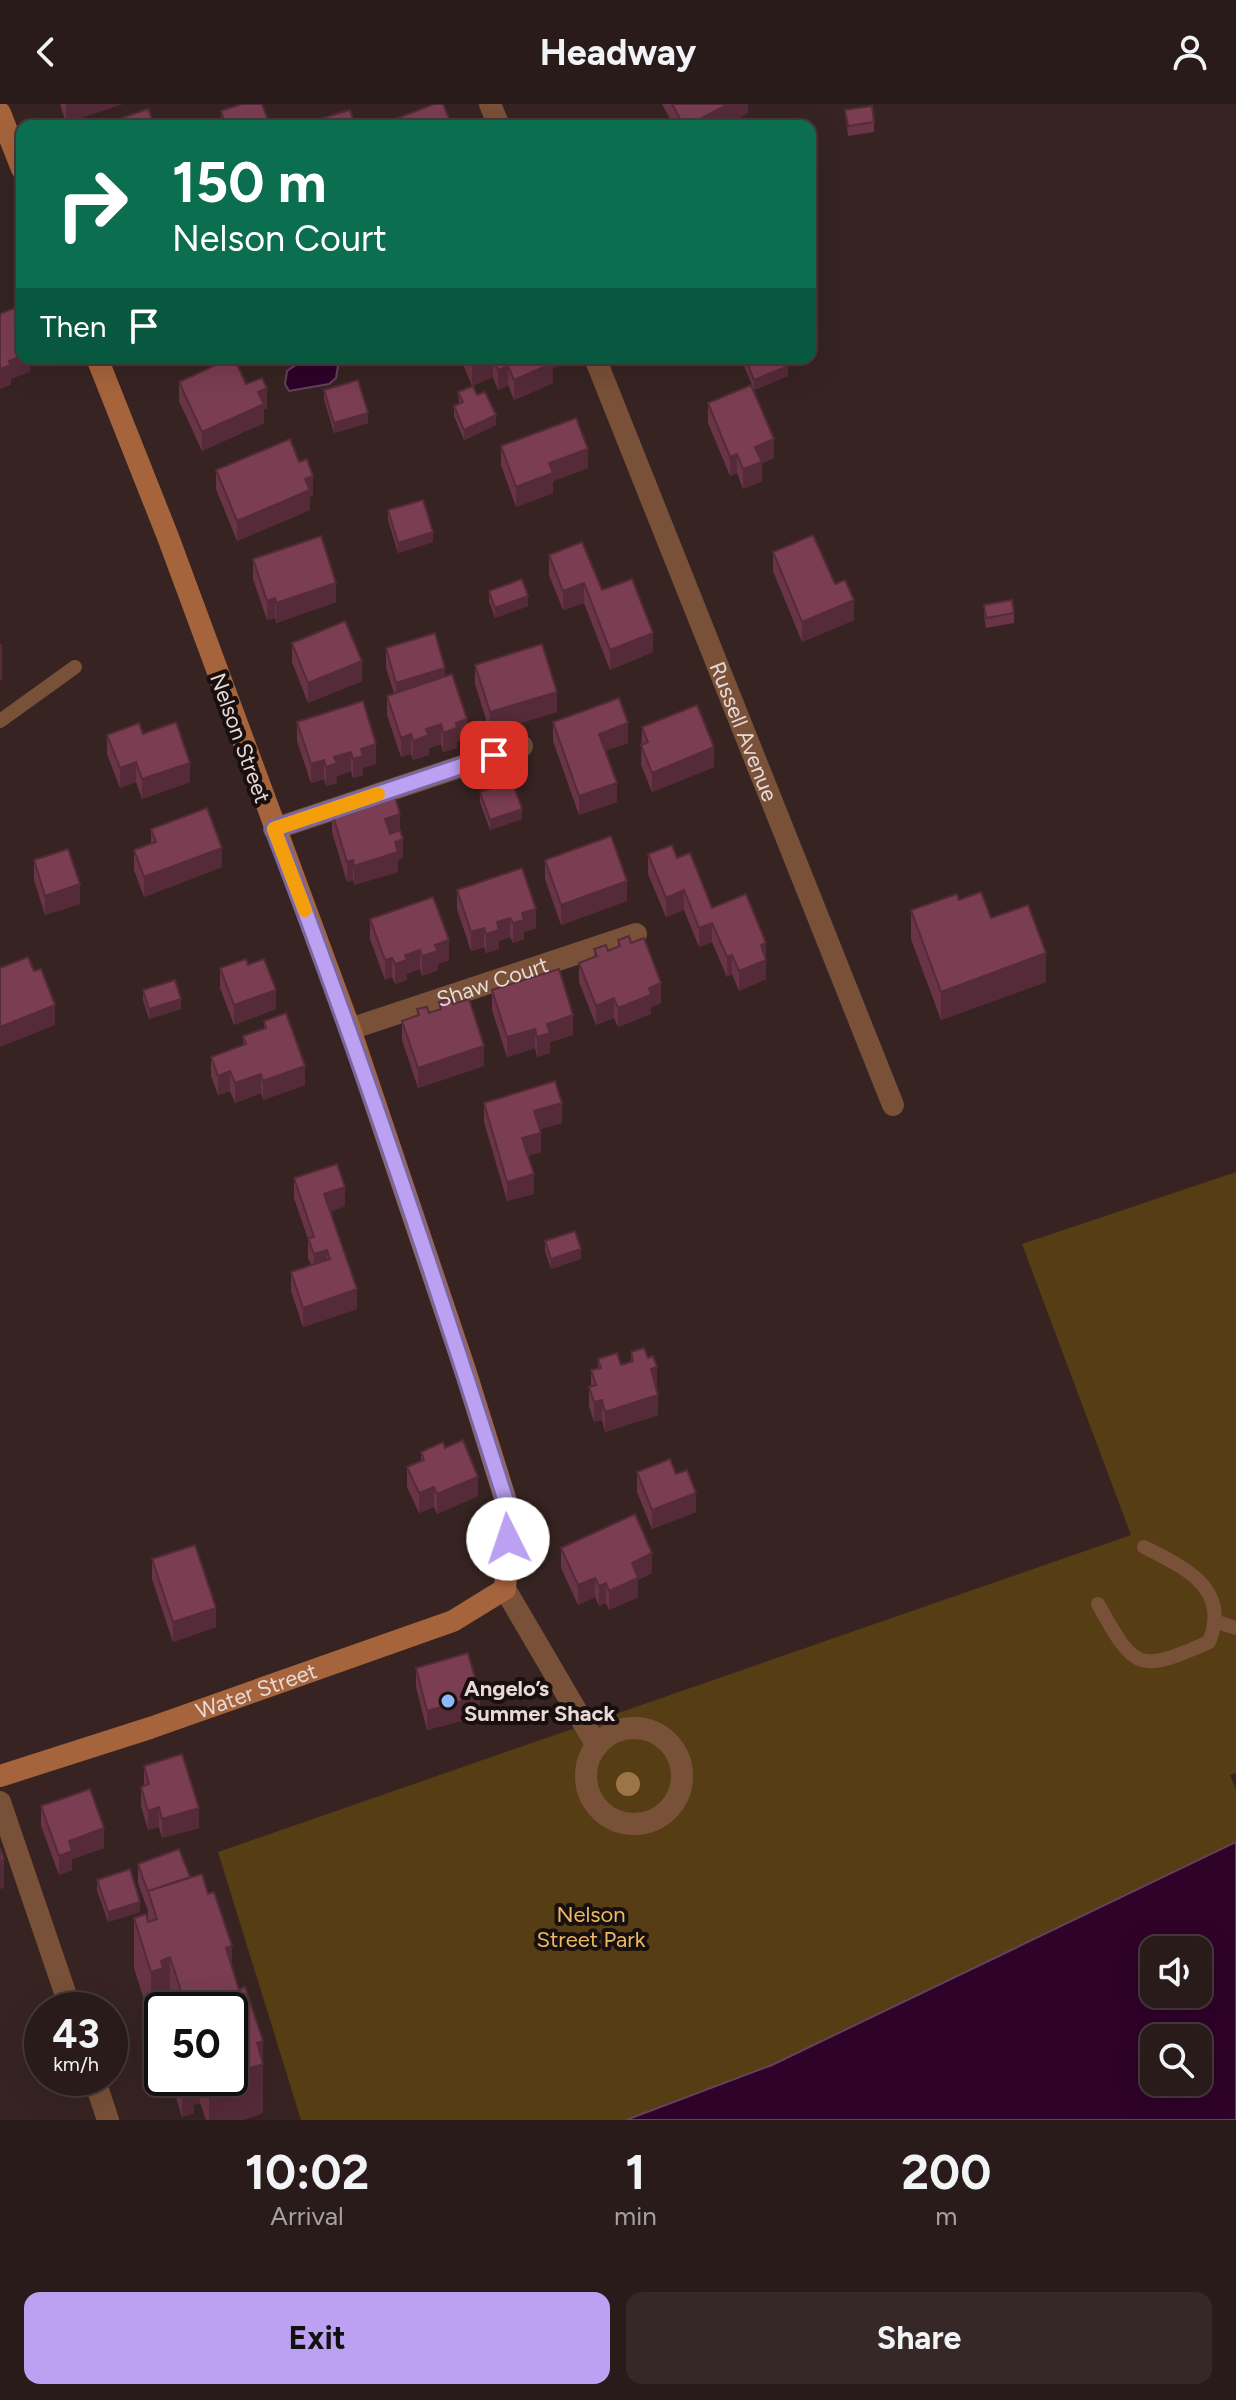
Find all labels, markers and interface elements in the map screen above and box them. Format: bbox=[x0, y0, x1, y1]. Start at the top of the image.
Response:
icon: back bbox=[24, 30, 68, 74]
icon: person bbox=[1168, 30, 1212, 74]
text: Headway bbox=[540, 31, 696, 74]
text: 150 m bbox=[172, 149, 327, 216]
icon: right bbox=[40, 152, 144, 256]
text: Nelson Court bbox=[172, 217, 387, 260]
icon: arrive bbox=[122, 304, 166, 348]
text: Then bbox=[40, 308, 106, 345]
street label: Russell Avenue bbox=[704, 658, 784, 805]
street label: Nelson Street bbox=[204, 669, 276, 807]
pin bbox=[460, 721, 528, 789]
icon: arrive bbox=[472, 733, 516, 777]
street label: Shaw Court bbox=[433, 951, 552, 1013]
position arrow bbox=[466, 1497, 550, 1581]
street label: Water Street bbox=[192, 1657, 320, 1724]
place label: Angelo’s Summer Shack bbox=[464, 1675, 616, 1727]
marker: Angelo’s Summer Shack bbox=[439, 1692, 457, 1710]
park label: Nelson Street Park bbox=[537, 1901, 646, 1953]
map controls bbox=[1140, 1936, 1212, 2096]
button: sound bbox=[1140, 1936, 1212, 2008]
speed limit sign: 50 bbox=[144, 1992, 248, 2096]
text: 43 bbox=[52, 2010, 100, 2058]
button: search bbox=[1140, 2024, 1212, 2096]
text: km/h bbox=[53, 2052, 99, 2076]
text: 10:02 bbox=[245, 2143, 369, 2201]
text: 1 bbox=[625, 2143, 645, 2201]
text: 200 bbox=[901, 2143, 991, 2201]
text: Arrival bbox=[270, 2200, 344, 2232]
text: min bbox=[614, 2200, 657, 2232]
text: m bbox=[935, 2200, 957, 2232]
button: Exit bbox=[24, 2292, 610, 2384]
button: Share bbox=[626, 2292, 1212, 2384]

